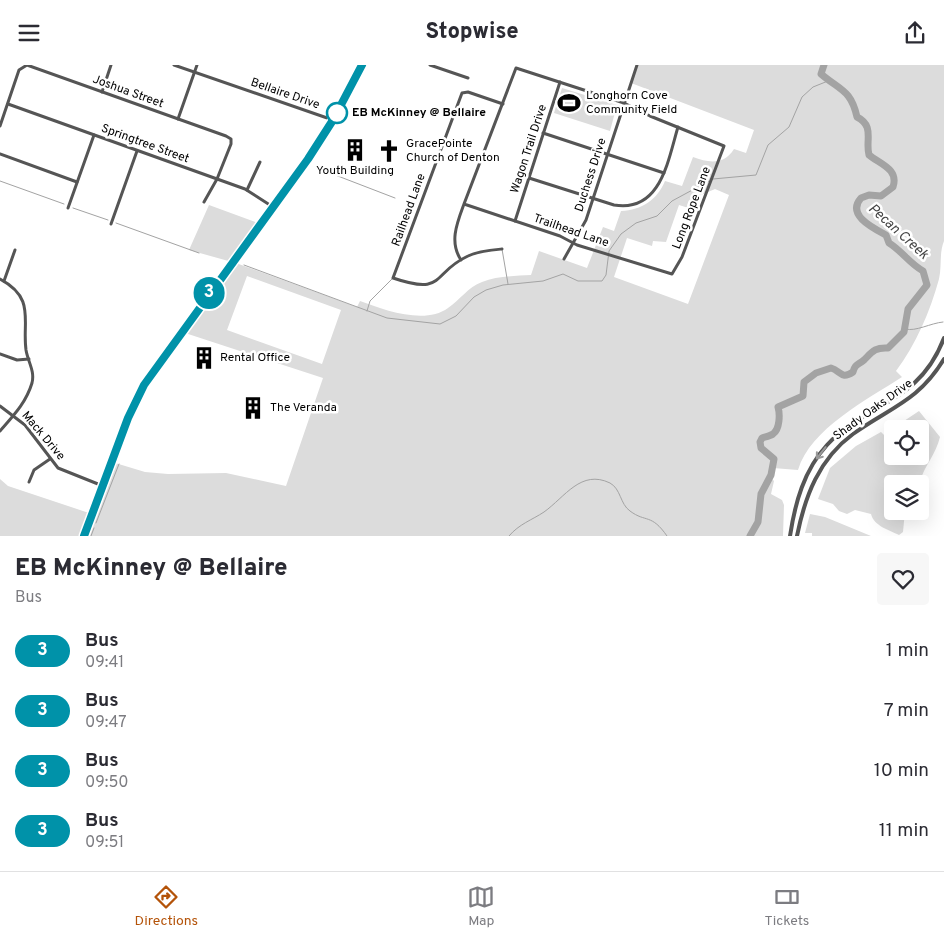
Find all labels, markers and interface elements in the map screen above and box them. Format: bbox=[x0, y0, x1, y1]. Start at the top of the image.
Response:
icon: menu bbox=[15, 19, 43, 47]
text: Stopwise bbox=[425, 19, 519, 46]
icon: share bbox=[901, 19, 929, 47]
street label: Joshua Street bbox=[90, 72, 166, 112]
street label: Bellaire Drive bbox=[248, 75, 322, 113]
place label: Longhorn Cove Community Field bbox=[586, 88, 677, 118]
sports icon: Longhorn Cove Community Field bbox=[556, 90, 582, 116]
marker: EB McKinney @ Bellaire bbox=[326, 102, 348, 124]
street label: Wagon Trail Drive bbox=[507, 102, 551, 196]
place label: EB McKinney @ Bellaire bbox=[352, 105, 486, 121]
street label: Springtree Street bbox=[99, 121, 191, 167]
place label: GracePointe Church of Denton bbox=[406, 136, 500, 166]
street label: Duchess Drive bbox=[572, 136, 610, 214]
building icon: Youth Building bbox=[342, 137, 368, 163]
church icon: GracePointe Church of Denton bbox=[376, 138, 402, 164]
place label: Youth Building bbox=[316, 163, 394, 179]
street label: Long Rope Lane bbox=[669, 165, 715, 251]
street label: Railhead Lane bbox=[388, 171, 430, 249]
water label: Pecan Creek bbox=[864, 201, 932, 264]
street label: Trailhead Lane bbox=[531, 211, 611, 251]
line badge: 3 bbox=[193, 277, 225, 309]
text: 3 bbox=[204, 281, 214, 304]
building icon: Rental Office bbox=[191, 345, 217, 371]
place label: Rental Office bbox=[220, 350, 290, 366]
street label: Shady Oaks Drive bbox=[830, 376, 916, 444]
building icon: The Veranda bbox=[240, 395, 266, 421]
place label: The Veranda bbox=[270, 400, 337, 416]
street label: Mack Drive bbox=[18, 408, 68, 464]
map controls bbox=[884, 420, 929, 520]
button: locate bbox=[884, 420, 929, 465]
one-way arrow bbox=[816, 446, 827, 459]
button: layers bbox=[884, 475, 929, 520]
button: heart bbox=[877, 553, 929, 605]
text: EB McKinney @ Bellaire bbox=[15, 554, 287, 584]
text: Bus bbox=[15, 588, 42, 608]
text: Bus bbox=[85, 629, 119, 653]
text: 3 bbox=[37, 639, 48, 662]
text: 1 min bbox=[886, 639, 929, 663]
text: 09:41 bbox=[85, 653, 124, 673]
text: Bus bbox=[85, 689, 119, 713]
text: 3 bbox=[37, 699, 48, 722]
text: 7 min bbox=[884, 699, 929, 723]
text: 09:47 bbox=[85, 713, 127, 733]
text: Bus bbox=[85, 749, 119, 773]
text: 3 bbox=[37, 759, 48, 782]
text: 10 min bbox=[874, 759, 929, 783]
text: 09:50 bbox=[85, 773, 129, 793]
text: Bus bbox=[85, 809, 119, 833]
text: 3 bbox=[37, 819, 48, 842]
text: 11 min bbox=[879, 819, 929, 843]
text: 09:51 bbox=[85, 833, 124, 853]
tab: Directions bbox=[135, 883, 198, 930]
tab: Map bbox=[467, 883, 495, 930]
tab: Tickets bbox=[765, 883, 809, 930]

